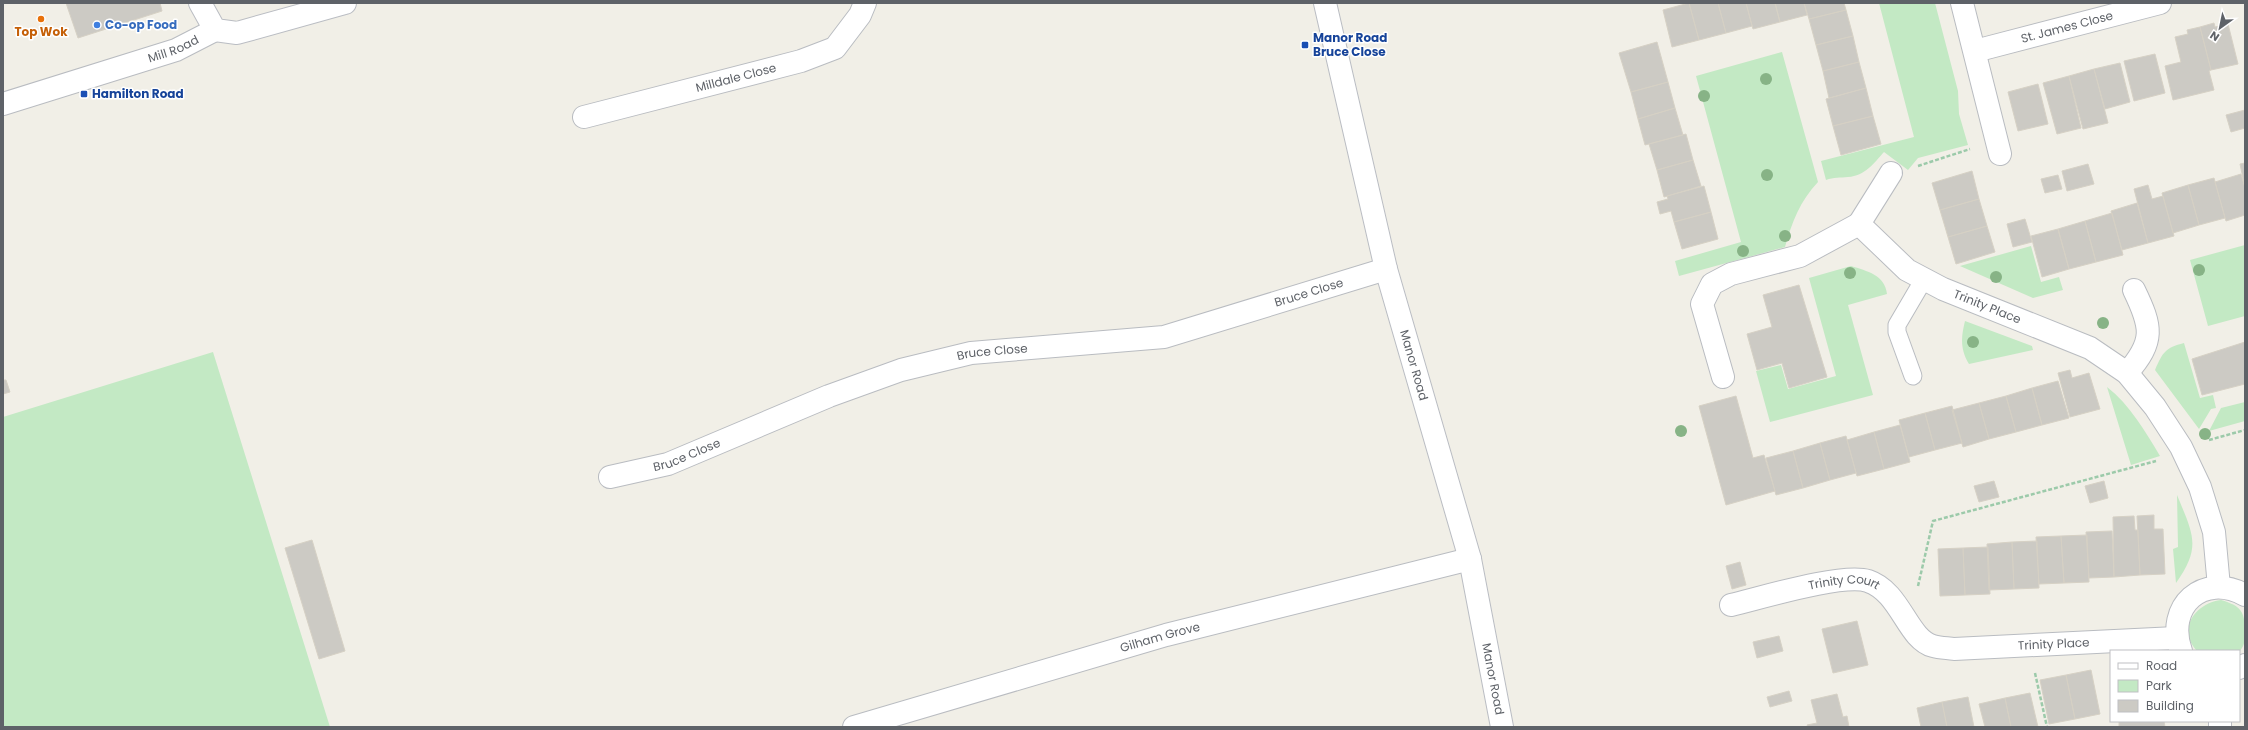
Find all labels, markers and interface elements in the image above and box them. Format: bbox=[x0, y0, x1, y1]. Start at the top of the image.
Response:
street label: St. James Close bbox=[2019, 7, 2115, 47]
north arrow bbox=[2200, 8, 2240, 48]
marker: Top Wok bbox=[36, 14, 46, 24]
place label: Co-op Food bbox=[105, 16, 177, 33]
marker: Co-op Food bbox=[92, 20, 102, 30]
place label: Top Wok bbox=[14, 23, 68, 40]
text: N bbox=[2207, 27, 2222, 45]
place label: Manor Road Bruce Close bbox=[1313, 29, 1387, 60]
street label: Mill Road bbox=[146, 31, 202, 66]
marker: Manor Road Bruce Close bbox=[1300, 40, 1310, 50]
street label: Milldale Close bbox=[694, 59, 778, 96]
place label: Hamilton Road bbox=[92, 85, 184, 102]
marker: Hamilton Road bbox=[79, 89, 89, 99]
street label: Bruce Close bbox=[1272, 274, 1345, 311]
street label: Trinity Place bbox=[1951, 285, 2024, 328]
street label: Manor Road bbox=[1396, 328, 1433, 402]
street label: Bruce Close bbox=[955, 339, 1028, 364]
street label: Bruce Close bbox=[651, 434, 723, 475]
street label: Trinity Court bbox=[1807, 570, 1884, 594]
street label: Gilham Grove bbox=[1118, 618, 1202, 656]
street label: Trinity Place bbox=[2017, 633, 2090, 654]
street label: Manor Road bbox=[1478, 642, 1509, 716]
legend bbox=[2110, 650, 2240, 722]
text: Road bbox=[2146, 657, 2177, 674]
text: Park bbox=[2146, 677, 2173, 694]
text: Building bbox=[2146, 697, 2194, 714]

